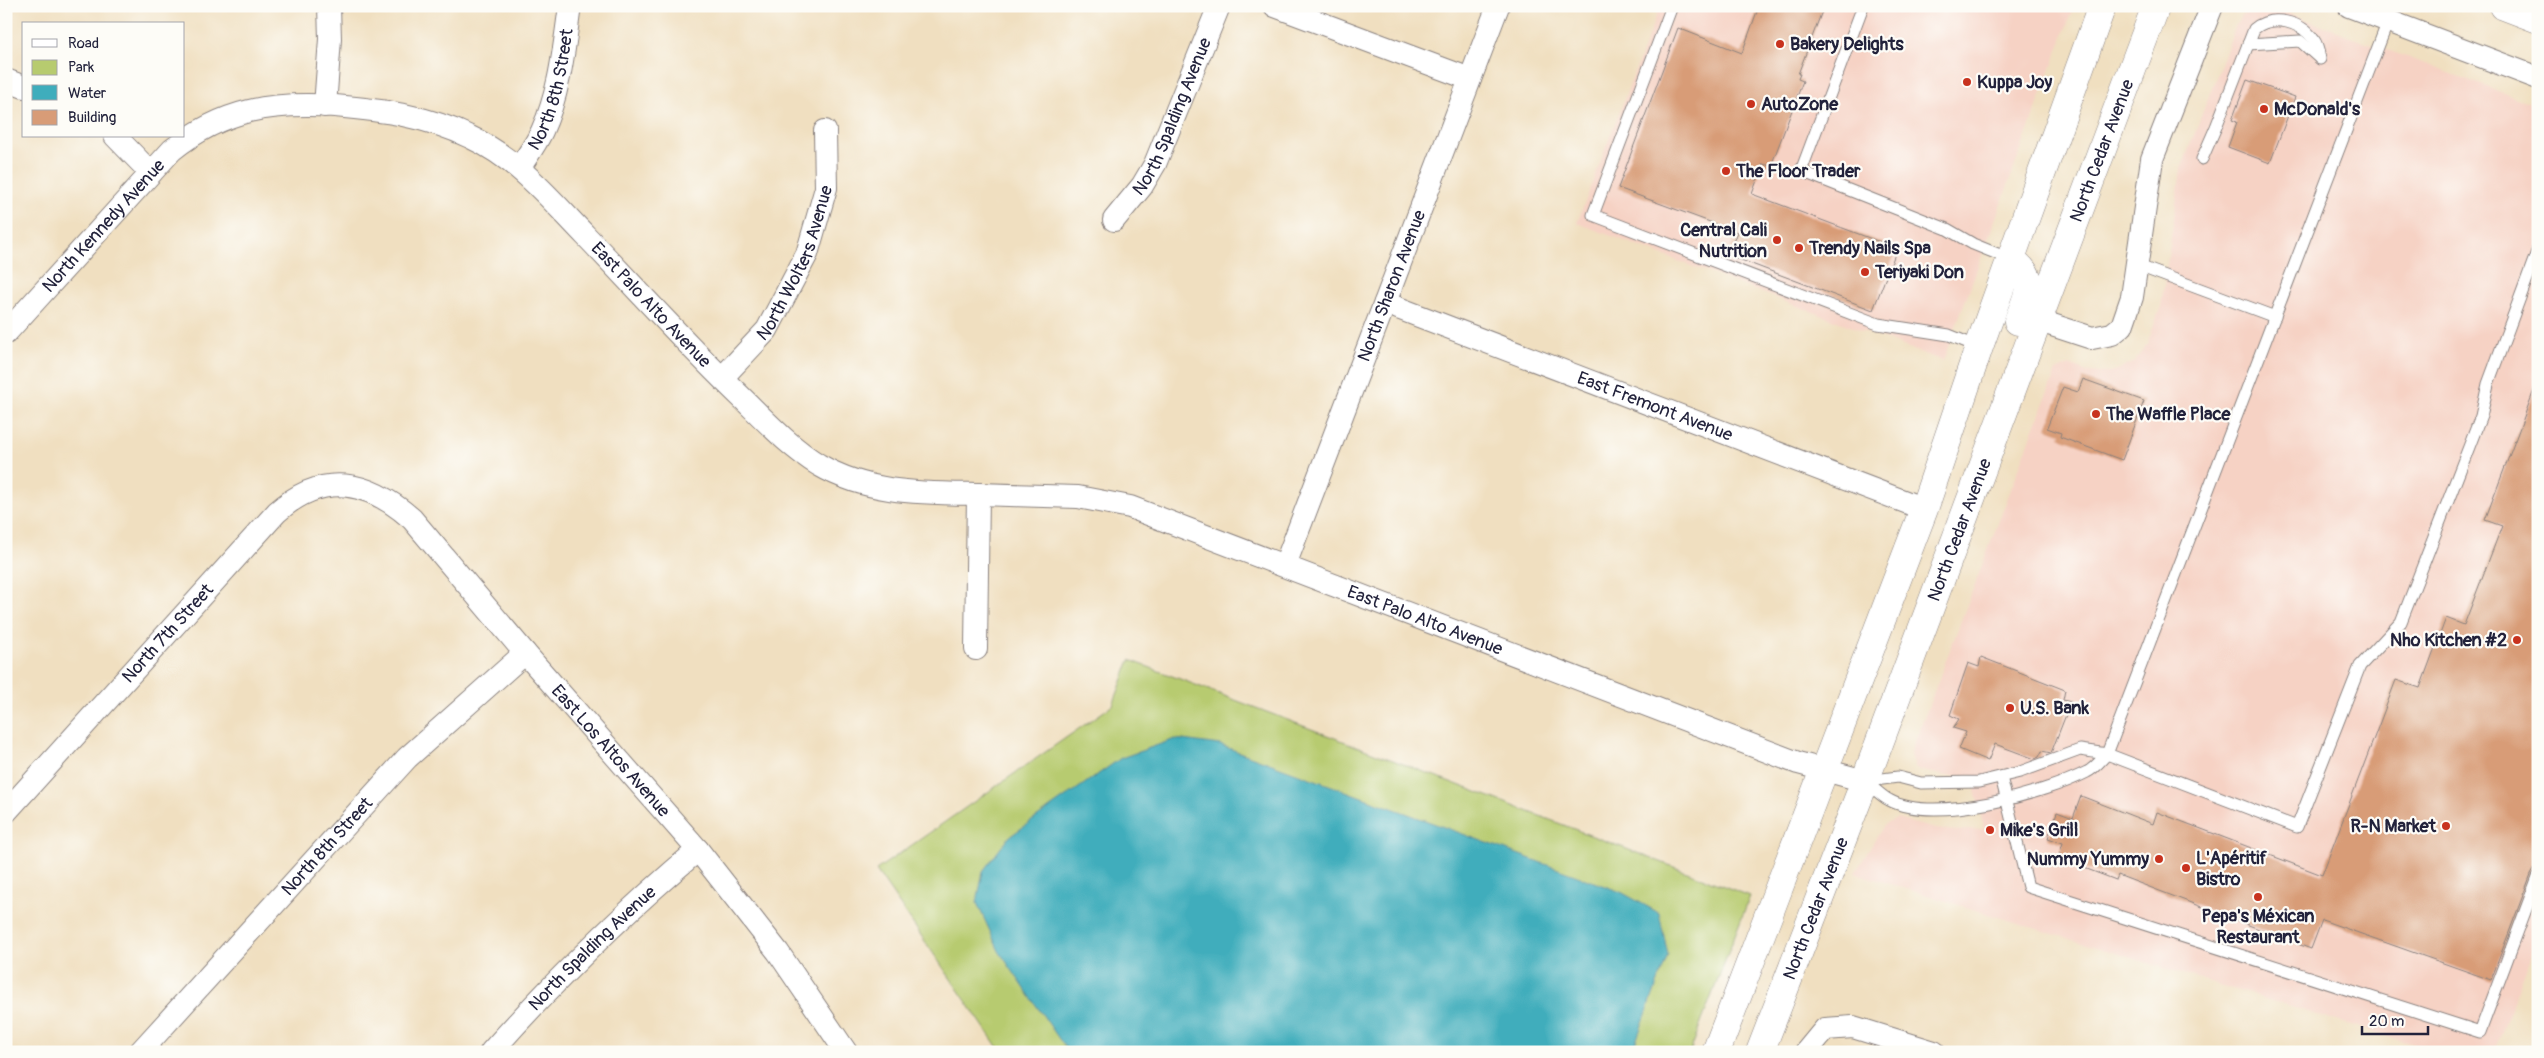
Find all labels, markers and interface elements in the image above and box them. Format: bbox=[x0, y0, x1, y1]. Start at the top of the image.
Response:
legend bbox=[22, 22, 185, 138]
street label: North 8th Street bbox=[522, 27, 578, 154]
place label: Bakery Delights bbox=[1790, 33, 1905, 56]
text: Road bbox=[68, 34, 99, 53]
street label: North Spalding Avenue bbox=[1127, 34, 1217, 200]
marker: Bakery Delights bbox=[1774, 38, 1786, 50]
text: Park bbox=[68, 58, 95, 77]
place label: Kuppa Joy bbox=[1977, 71, 2052, 94]
marker: Kuppa Joy bbox=[1961, 76, 1973, 88]
street label: North Cedar Avenue bbox=[2064, 76, 2139, 225]
text: Water bbox=[68, 84, 107, 103]
place label: AutoZone bbox=[1761, 93, 1839, 116]
marker: AutoZone bbox=[1745, 98, 1757, 110]
place label: McDonald's bbox=[2274, 98, 2361, 121]
marker: McDonald's bbox=[2258, 103, 2270, 115]
text: Building bbox=[68, 108, 116, 127]
street label: North Kennedy Avenue bbox=[37, 154, 170, 297]
place label: The Floor Trader bbox=[1735, 160, 1861, 183]
marker: The Floor Trader bbox=[1720, 165, 1732, 177]
street label: North Wolters Avenue bbox=[752, 183, 838, 345]
street label: North Sharon Avenue bbox=[1352, 206, 1431, 365]
place label: Central Cali Nutrition bbox=[1680, 219, 1767, 263]
marker: Central Cali Nutrition bbox=[1771, 234, 1783, 246]
street label: East Palo Alto Avenue bbox=[586, 237, 716, 372]
place label: Trendy Nails Spa bbox=[1808, 237, 1932, 260]
marker: Trendy Nails Spa bbox=[1793, 242, 1805, 254]
place label: Teriyaki Don bbox=[1874, 261, 1964, 284]
marker: Teriyaki Don bbox=[1859, 266, 1871, 278]
street label: East Fremont Avenue bbox=[1574, 366, 1736, 446]
place label: The Waffle Place bbox=[2105, 403, 2232, 426]
marker: The Waffle Place bbox=[2090, 408, 2102, 420]
street label: North Cedar Avenue bbox=[1922, 455, 1997, 604]
street label: North 7th Street bbox=[117, 578, 219, 688]
street label: East Palo Alto Avenue bbox=[1344, 580, 1506, 660]
place label: Nho Kitchen #2 bbox=[2390, 629, 2507, 652]
marker: Nho Kitchen #2 bbox=[2511, 634, 2523, 646]
street label: East Los Altos Avenue bbox=[546, 680, 675, 822]
place label: U.S. Bank bbox=[2020, 697, 2090, 720]
marker: U.S. Bank bbox=[2004, 702, 2016, 714]
street label: North 8th Street bbox=[276, 791, 378, 900]
place label: R-N Market bbox=[2350, 815, 2437, 838]
place label: Mike's Grill bbox=[2000, 819, 2078, 842]
marker: R-N Market bbox=[2440, 820, 2452, 832]
marker: Mike's Grill bbox=[1984, 824, 1996, 836]
street label: North Cedar Avenue bbox=[1778, 834, 1854, 983]
place label: L'Apéritif Bistro bbox=[2196, 847, 2268, 891]
place label: Nummy Yummy bbox=[2027, 848, 2149, 871]
marker: Nummy Yummy bbox=[2153, 853, 2165, 865]
marker: L'Apéritif Bistro bbox=[2180, 862, 2192, 874]
street label: North Spalding Avenue bbox=[523, 880, 661, 1016]
marker: Pepa's Méxican Restaurant bbox=[2252, 891, 2264, 903]
place label: Pepa's Méxican Restaurant bbox=[2201, 905, 2315, 949]
scale bar bbox=[2362, 1003, 2428, 1035]
text: 20 m bbox=[2369, 1012, 2404, 1031]

